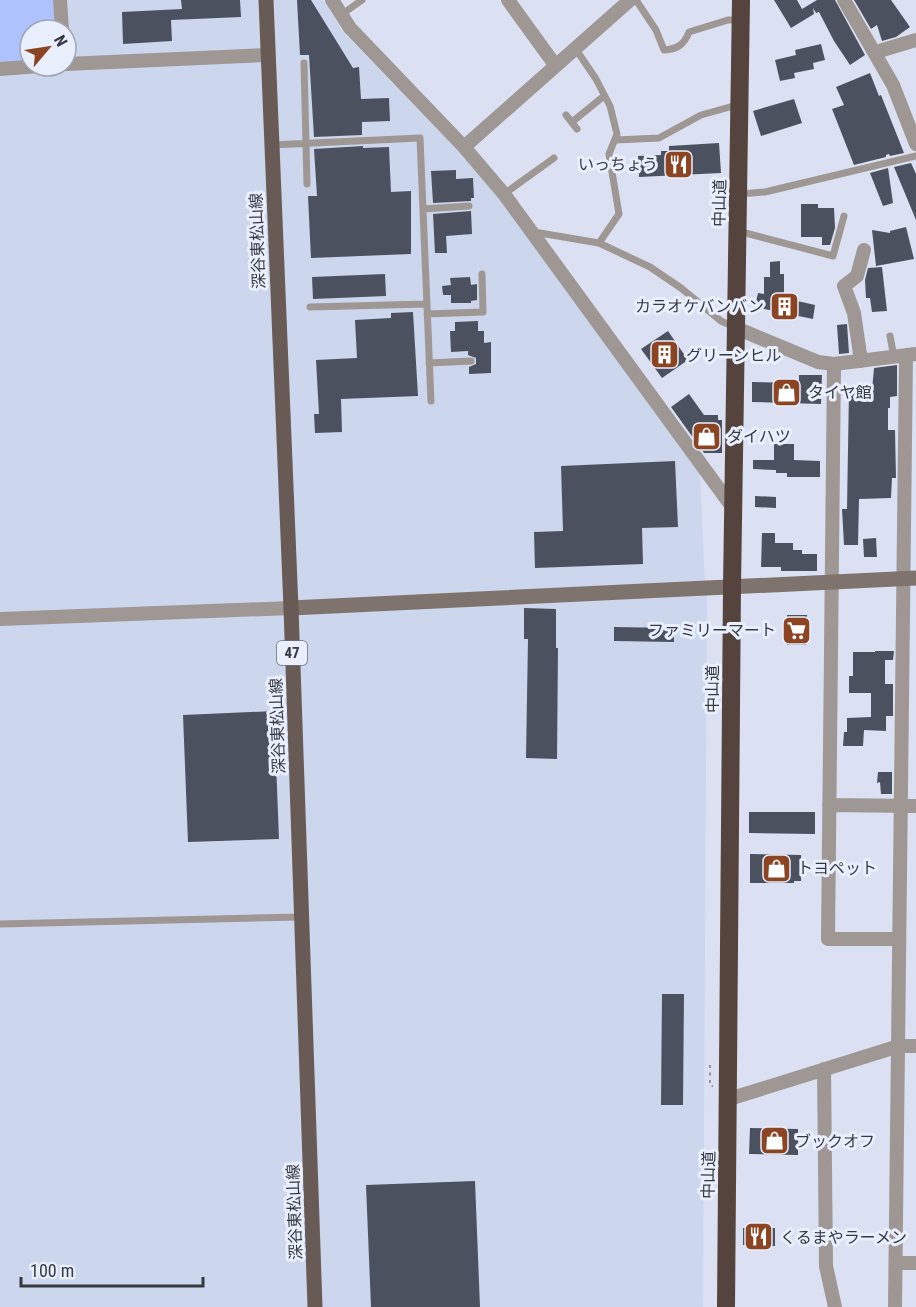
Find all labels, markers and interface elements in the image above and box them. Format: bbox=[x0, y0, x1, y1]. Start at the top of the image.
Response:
north arrow bbox=[18, 18, 78, 78]
text: N bbox=[50, 32, 71, 50]
restaurant icon: いっちょう bbox=[663, 148, 695, 180]
place label: いっちょう bbox=[578, 155, 658, 174]
street label: 中山道 bbox=[710, 179, 729, 227]
street label: 深谷東松山線 bbox=[246, 193, 269, 289]
building icon: カラオケバンバン bbox=[769, 290, 801, 322]
place label: カラオケバンバン bbox=[635, 297, 764, 316]
building icon: グリーンヒル bbox=[649, 339, 681, 371]
place label: グリーンヒル bbox=[686, 346, 781, 365]
shop icon: タイヤ館 bbox=[771, 376, 803, 408]
place label: タイヤ館 bbox=[808, 383, 872, 402]
shop icon: ダイハツ bbox=[690, 420, 722, 452]
place label: ダイハツ bbox=[727, 427, 791, 446]
supermarket icon: ファミリーマート bbox=[781, 614, 813, 646]
place label: ファミリーマート bbox=[648, 621, 776, 640]
road number: 47 bbox=[277, 641, 307, 665]
street label: 中山道 bbox=[703, 665, 722, 713]
street label: 深谷東松山線 bbox=[266, 678, 289, 774]
shop icon: トヨペット bbox=[760, 852, 792, 884]
place label: トヨペット bbox=[797, 859, 877, 878]
shop icon: ブックオフ bbox=[758, 1125, 790, 1157]
place label: ブックオフ bbox=[795, 1132, 875, 1151]
street label: 中山道 bbox=[699, 1151, 718, 1199]
street label: 深谷東松山線 bbox=[283, 1164, 306, 1260]
restaurant icon: くるまやラーメン bbox=[743, 1221, 775, 1253]
place label: くるまやラーメン bbox=[780, 1228, 907, 1247]
scale bar bbox=[21, 1250, 202, 1288]
text: 100 m bbox=[30, 1260, 74, 1281]

